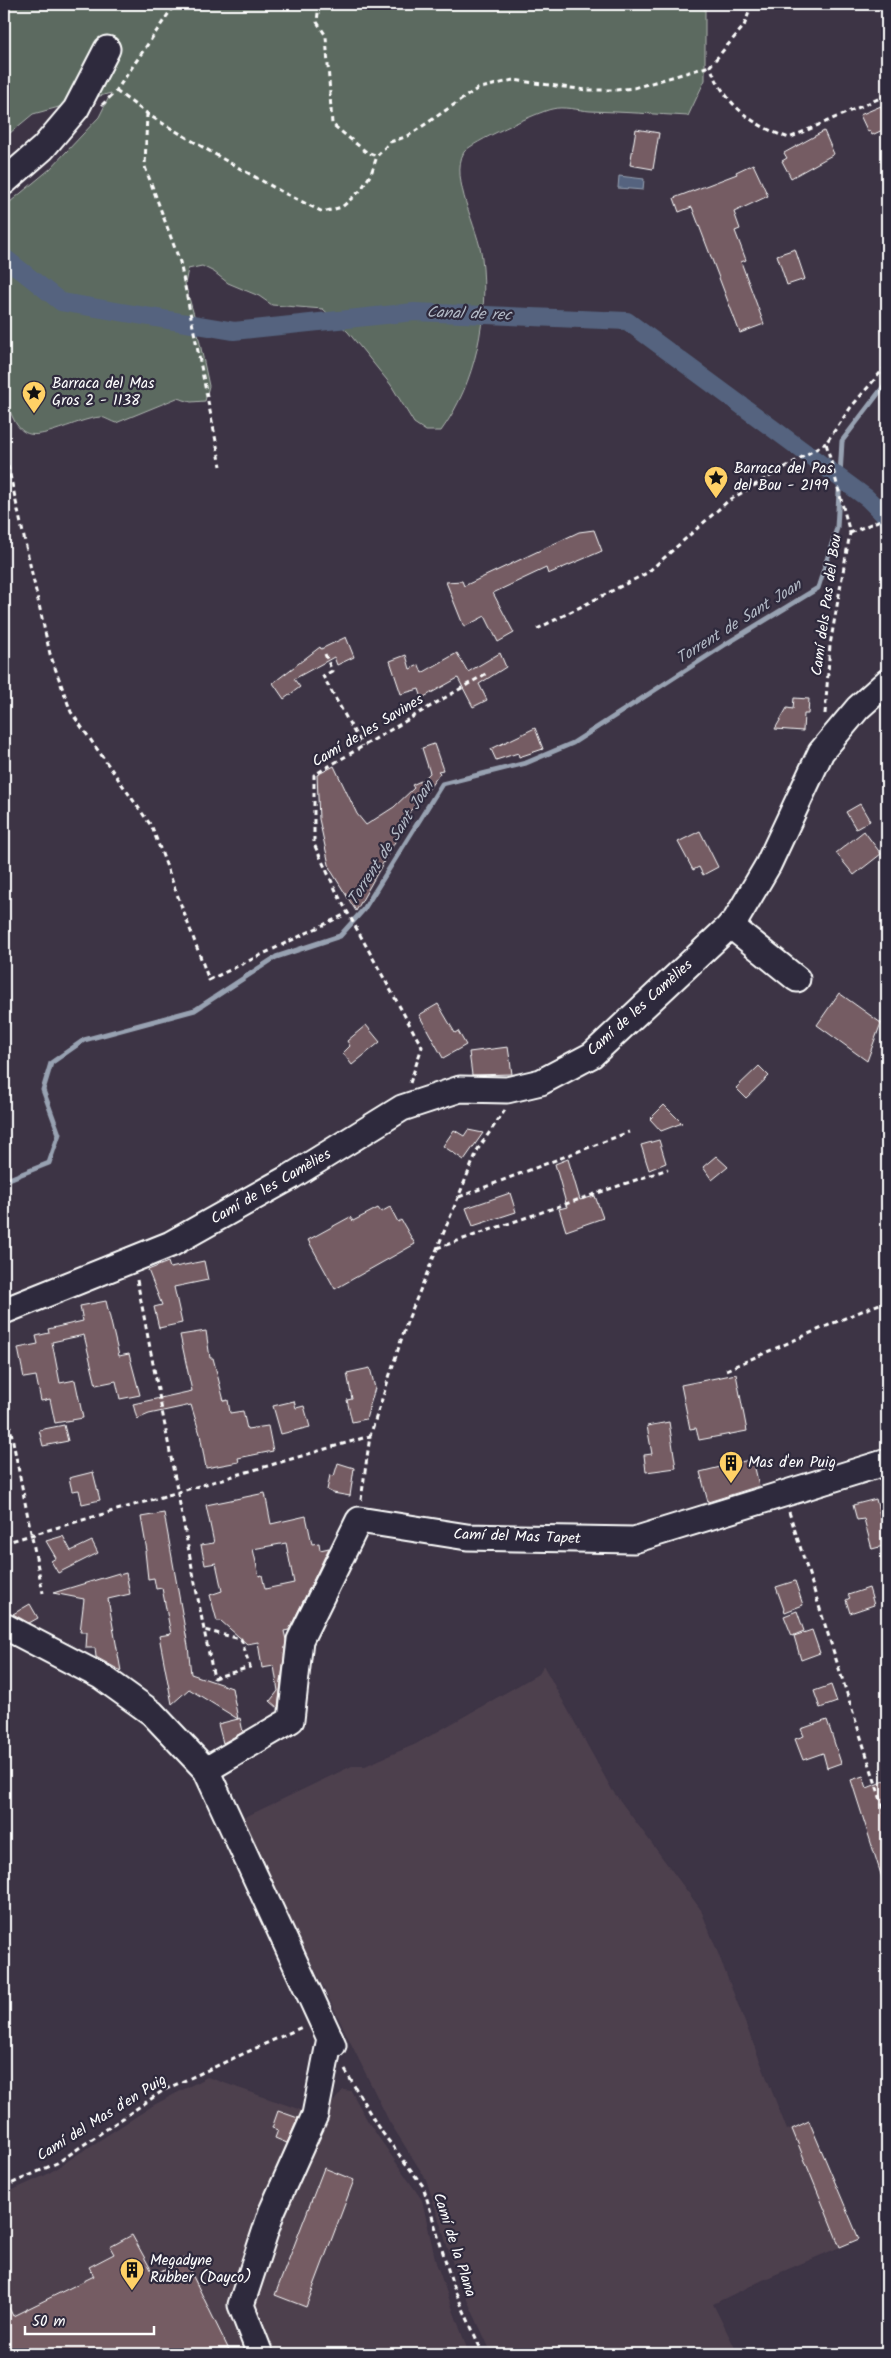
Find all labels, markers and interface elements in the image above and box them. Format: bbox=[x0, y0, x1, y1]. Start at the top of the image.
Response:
water label: Canal de rec bbox=[426, 300, 514, 328]
place label: Barraca del Mas Gros 2 - 1138 bbox=[52, 372, 155, 413]
place icon: Barraca del Mas Gros 2 - 1138 bbox=[21, 380, 47, 414]
place label: Barraca del Pas del Bou - 2199 bbox=[734, 457, 833, 498]
place icon: Barraca del Pas del Bou - 2199 bbox=[703, 465, 729, 499]
street label: Camí dels Pas del Bou bbox=[805, 533, 849, 677]
water label: Torrent de Sant Joan bbox=[671, 572, 808, 671]
street label: Camí de les Savines bbox=[308, 688, 429, 774]
water label: Torrent de Sant Joan bbox=[341, 774, 442, 910]
street label: Camí de les Camèlies bbox=[582, 953, 699, 1062]
street label: Camí de les Camèlies bbox=[206, 1142, 336, 1231]
building icon: Mas d'en Puig bbox=[718, 1450, 744, 1484]
place label: Mas d'en Puig bbox=[748, 1451, 836, 1475]
street label: Camí del Mas Tapet bbox=[453, 1523, 581, 1551]
street label: Camí del Mas d'en Puig bbox=[32, 2068, 172, 2168]
street label: Camí de la Plana bbox=[426, 2190, 482, 2300]
place label: Megadyne Rubber (Dayco) bbox=[150, 2249, 252, 2290]
building icon: Megadyne Rubber (Dayco) bbox=[119, 2257, 145, 2291]
scale bar bbox=[25, 2303, 154, 2335]
text: 50 m bbox=[32, 2310, 66, 2334]

